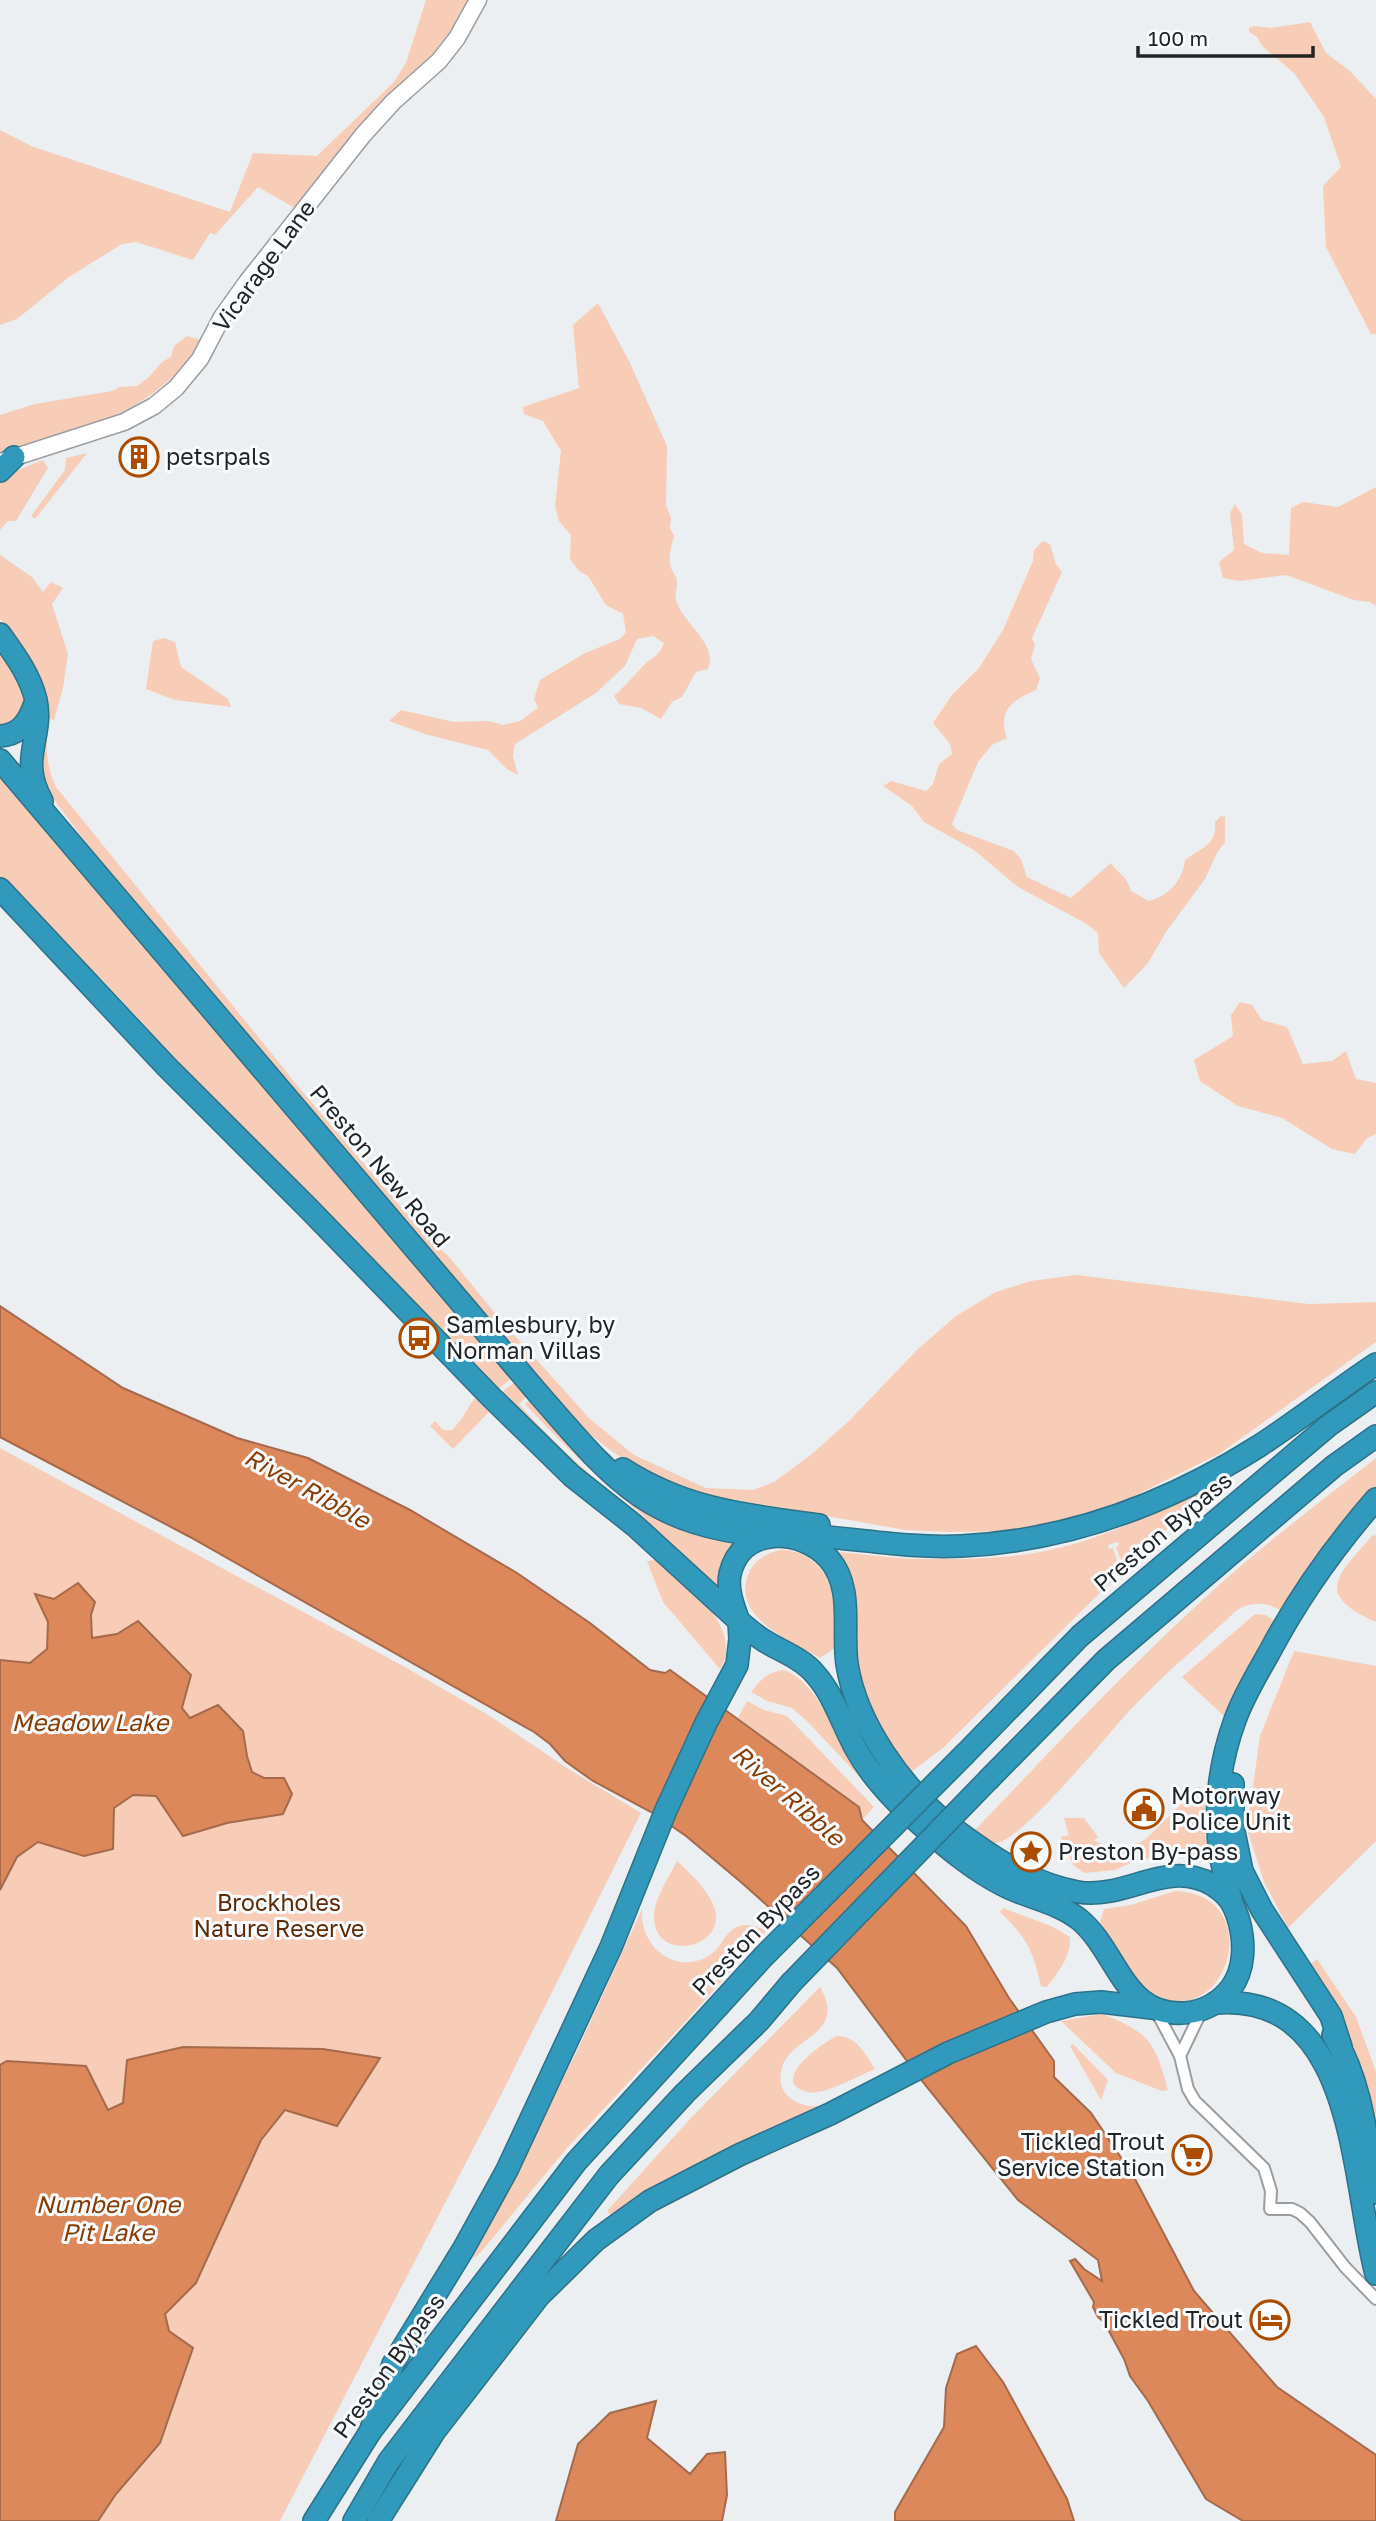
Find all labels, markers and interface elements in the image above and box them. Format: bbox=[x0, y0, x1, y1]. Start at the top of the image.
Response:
scale bar bbox=[1138, 14, 1313, 58]
text: 100 m bbox=[1148, 25, 1208, 51]
street label: Vicarage Lane bbox=[206, 194, 320, 337]
building icon: petsrpals bbox=[118, 436, 160, 478]
place label: petsrpals bbox=[166, 442, 271, 470]
street label: Preston New Road bbox=[305, 1078, 457, 1252]
place label: Samlesbury, by Norman Villas bbox=[446, 1310, 615, 1364]
bus stop icon: Samlesbury, by Norman Villas bbox=[398, 1317, 440, 1359]
water label: River Ribble bbox=[240, 1441, 377, 1535]
street label: Preston Bypass bbox=[1088, 1465, 1237, 1597]
water label: Meadow Lake bbox=[12, 1707, 171, 1736]
water label: River Ribble bbox=[727, 1738, 852, 1853]
place label: Motorway Police Unit bbox=[1171, 1781, 1291, 1835]
public building icon: Motorway Police Unit bbox=[1123, 1788, 1165, 1830]
place icon: Preston By-pass bbox=[1010, 1831, 1052, 1873]
place label: Preston By-pass bbox=[1058, 1837, 1238, 1865]
street label: Preston Bypass bbox=[686, 1858, 825, 2001]
park label: Brockholes Nature Reserve bbox=[194, 1888, 364, 1942]
place label: Tickled Trout Service Station bbox=[997, 2127, 1165, 2181]
supermarket icon: Tickled Trout Service Station bbox=[1171, 2134, 1213, 2176]
water label: Number One Pit Lake bbox=[36, 2189, 182, 2246]
street label: Preston Bypass bbox=[326, 2288, 450, 2443]
hotel icon: Tickled Trout bbox=[1249, 2299, 1291, 2341]
place label: Tickled Trout bbox=[1099, 2305, 1243, 2333]

